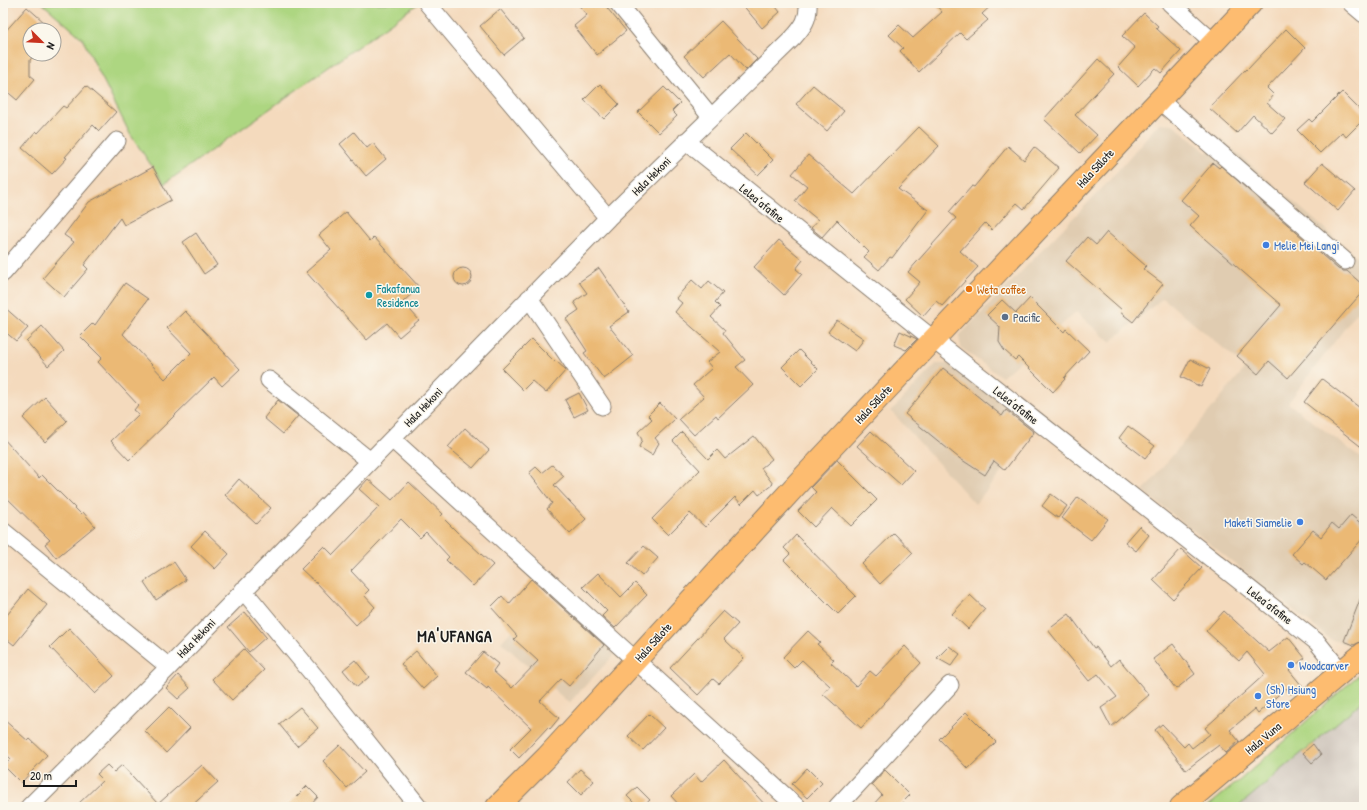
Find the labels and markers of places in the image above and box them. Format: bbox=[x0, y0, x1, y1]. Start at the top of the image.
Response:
place label: Melie Mei Langi bbox=[1274, 237, 1339, 254]
marker: Melie Mei Langi bbox=[1261, 240, 1271, 250]
place label: Fakafanua Residence bbox=[376, 280, 420, 311]
place label: Weta coffee bbox=[977, 281, 1026, 298]
marker: Weta coffee bbox=[964, 284, 974, 294]
marker: Fakafanua Residence bbox=[364, 290, 374, 300]
place label: Pacific bbox=[1013, 309, 1041, 326]
marker: Pacific bbox=[1000, 312, 1010, 322]
place label: Maketi Siamelie bbox=[1224, 514, 1292, 531]
marker: Maketi Siamelie bbox=[1295, 517, 1305, 527]
place label: Woodcarver bbox=[1299, 657, 1349, 674]
marker: Woodcarver bbox=[1286, 660, 1296, 670]
place label: (Sh) Hsiung Store bbox=[1266, 681, 1316, 712]
marker: (Sh) Hsiung Store bbox=[1253, 691, 1263, 701]

